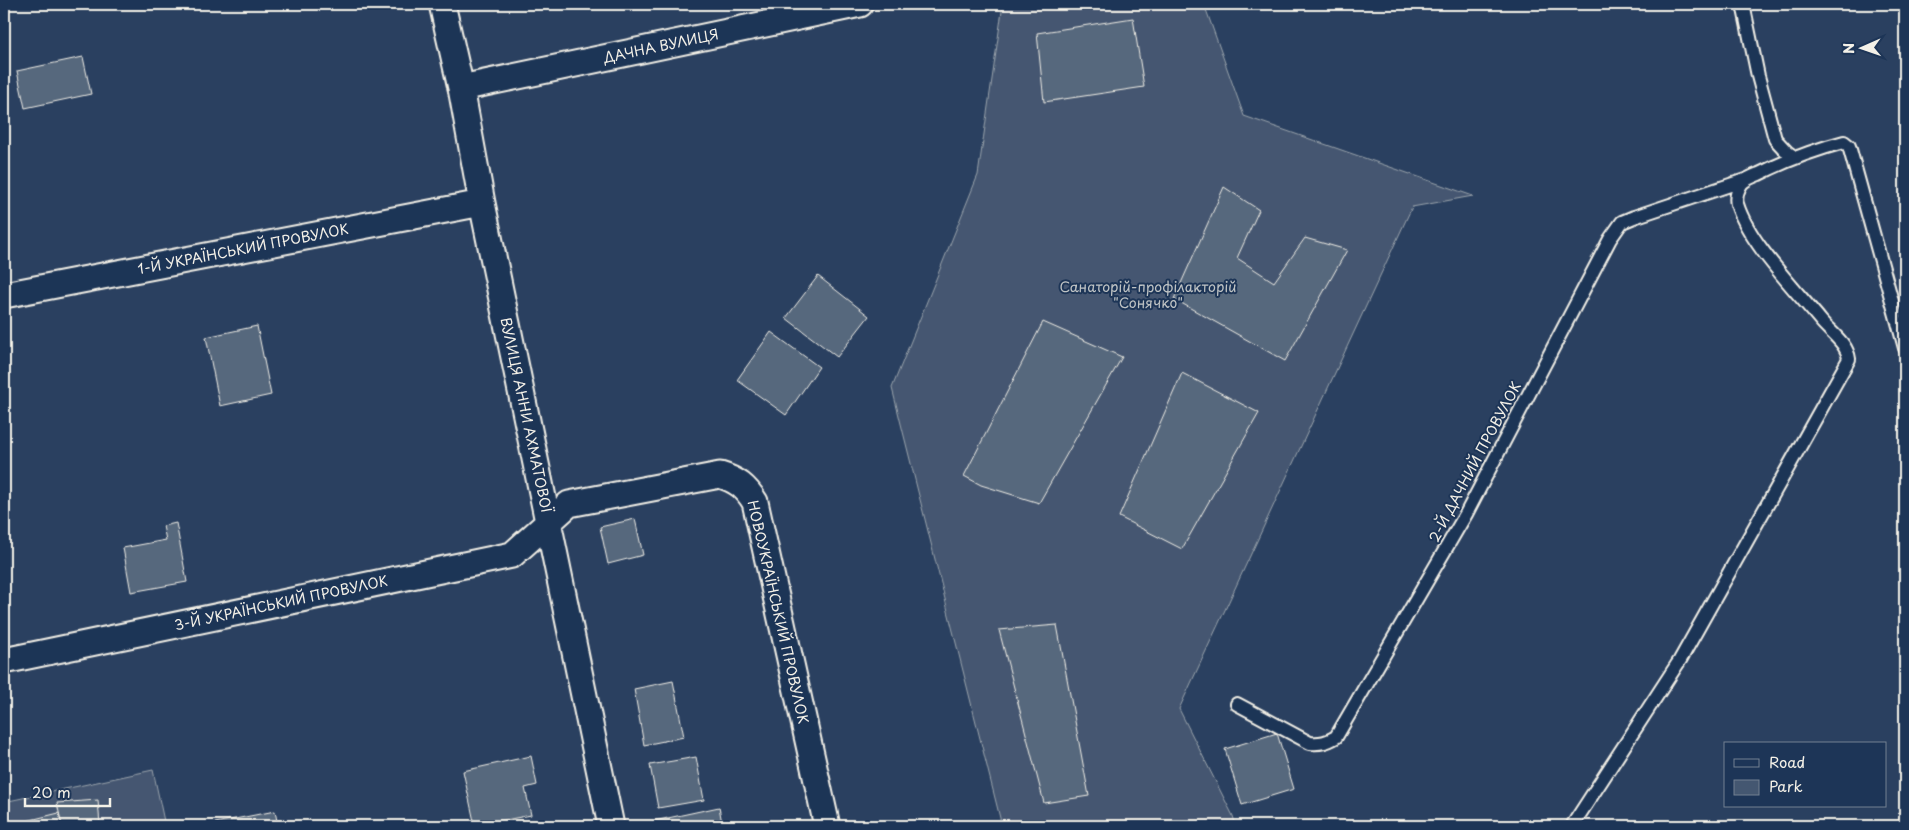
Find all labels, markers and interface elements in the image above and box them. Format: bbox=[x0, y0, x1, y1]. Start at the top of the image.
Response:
north arrow bbox=[1836, 22, 1886, 72]
street label: ДАЧНА ВУЛИЦЯ bbox=[600, 23, 720, 68]
text: N bbox=[1838, 43, 1859, 54]
street label: 1-Й УКРАЇНСЬКИЙ ПРОВУЛОК bbox=[136, 218, 350, 279]
park label: Санаторій-профілакторій "Сонячко" bbox=[1059, 276, 1237, 313]
street label: ВУЛИЦЯ АННИ АХМАТОВОЇ bbox=[496, 315, 558, 515]
street label: 2-Й ДАЧНИЙ ПРОВУЛОК bbox=[1423, 378, 1526, 546]
street label: НОВОУКРАЇНСЬКИЙ ПРОВУЛОК bbox=[743, 498, 814, 726]
street label: 3-Й УКРАЇНСЬКИЙ ПРОВУЛОК bbox=[172, 570, 389, 635]
legend bbox=[1724, 742, 1886, 808]
text: Road bbox=[1769, 750, 1805, 773]
text: Park bbox=[1769, 774, 1803, 797]
scale bar bbox=[25, 775, 110, 807]
text: 20 m bbox=[32, 780, 71, 803]

